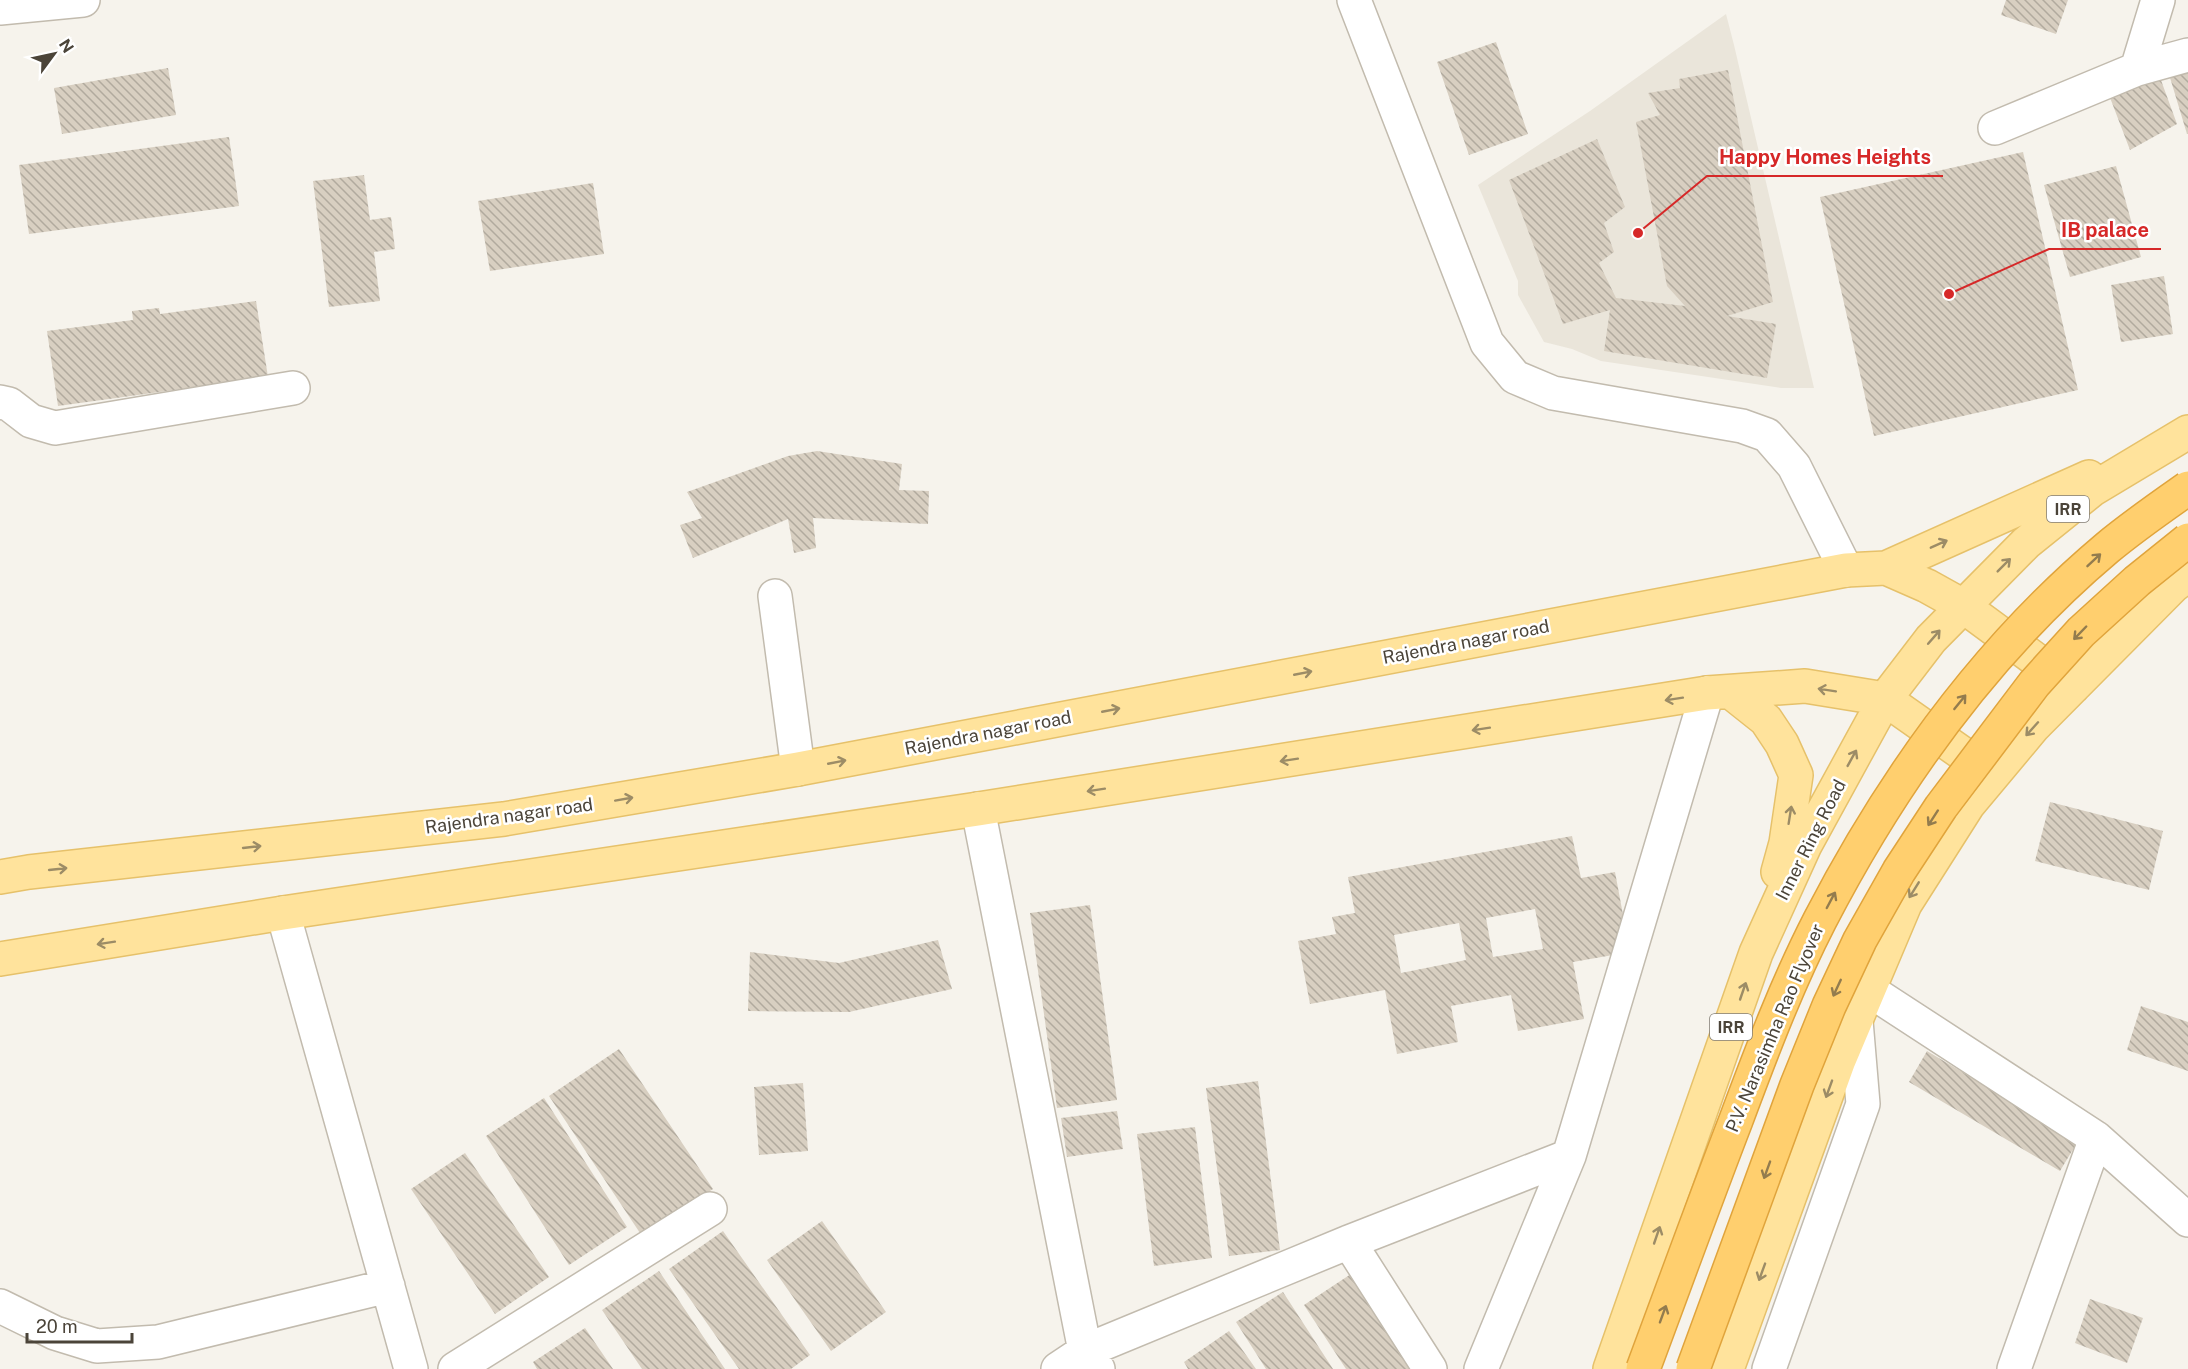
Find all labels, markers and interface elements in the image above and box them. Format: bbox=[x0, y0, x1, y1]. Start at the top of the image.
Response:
north arrow bbox=[24, 24, 84, 84]
text: N bbox=[55, 36, 78, 57]
callout: Happy Homes Heights bbox=[1707, 138, 1943, 176]
text: Happy Homes Heights bbox=[1719, 145, 1931, 169]
callout: IB palace bbox=[2049, 211, 2161, 249]
text: IB palace bbox=[2061, 218, 2149, 242]
road number: IRR bbox=[2047, 496, 2089, 522]
one-way arrow bbox=[1929, 538, 1948, 549]
one-way arrow bbox=[2086, 554, 2101, 568]
one-way arrow bbox=[1997, 557, 2011, 572]
street label: Rajendra nagar road bbox=[1381, 615, 1551, 668]
one-way arrow bbox=[2073, 625, 2088, 640]
one-way arrow bbox=[1927, 630, 1941, 645]
one-way arrow bbox=[1292, 667, 1312, 678]
one-way arrow bbox=[1818, 684, 1837, 695]
one-way arrow bbox=[1664, 693, 1684, 704]
one-way arrow bbox=[1953, 695, 1967, 710]
one-way arrow bbox=[1101, 704, 1120, 715]
street label: Rajendra nagar road bbox=[903, 706, 1073, 759]
one-way arrow bbox=[2025, 721, 2039, 736]
one-way arrow bbox=[1472, 724, 1492, 735]
one-way arrow bbox=[1847, 750, 1859, 767]
one-way arrow bbox=[1279, 755, 1299, 766]
one-way arrow bbox=[827, 756, 846, 767]
street label: Inner Ring Road bbox=[1771, 776, 1850, 904]
one-way arrow bbox=[1087, 785, 1106, 796]
street label: Rajendra nagar road bbox=[424, 793, 594, 838]
one-way arrow bbox=[614, 793, 634, 804]
one-way arrow bbox=[1785, 806, 1796, 825]
one-way arrow bbox=[1927, 810, 1940, 827]
one-way arrow bbox=[241, 842, 261, 853]
one-way arrow bbox=[47, 863, 67, 874]
one-way arrow bbox=[1907, 881, 1919, 898]
one-way arrow bbox=[1825, 892, 1837, 909]
street label: P.V. Narasimha Rao Flyover bbox=[1721, 921, 1828, 1135]
one-way arrow bbox=[97, 937, 116, 948]
one-way arrow bbox=[1831, 978, 1843, 996]
one-way arrow bbox=[1739, 982, 1750, 1001]
road number: IRR bbox=[1710, 1014, 1752, 1040]
one-way arrow bbox=[1823, 1079, 1834, 1097]
one-way arrow bbox=[1760, 1160, 1771, 1178]
one-way arrow bbox=[1653, 1226, 1664, 1245]
one-way arrow bbox=[1756, 1262, 1767, 1281]
one-way arrow bbox=[1659, 1305, 1670, 1324]
scale bar bbox=[27, 1306, 132, 1344]
text: 20 m bbox=[36, 1316, 78, 1337]

